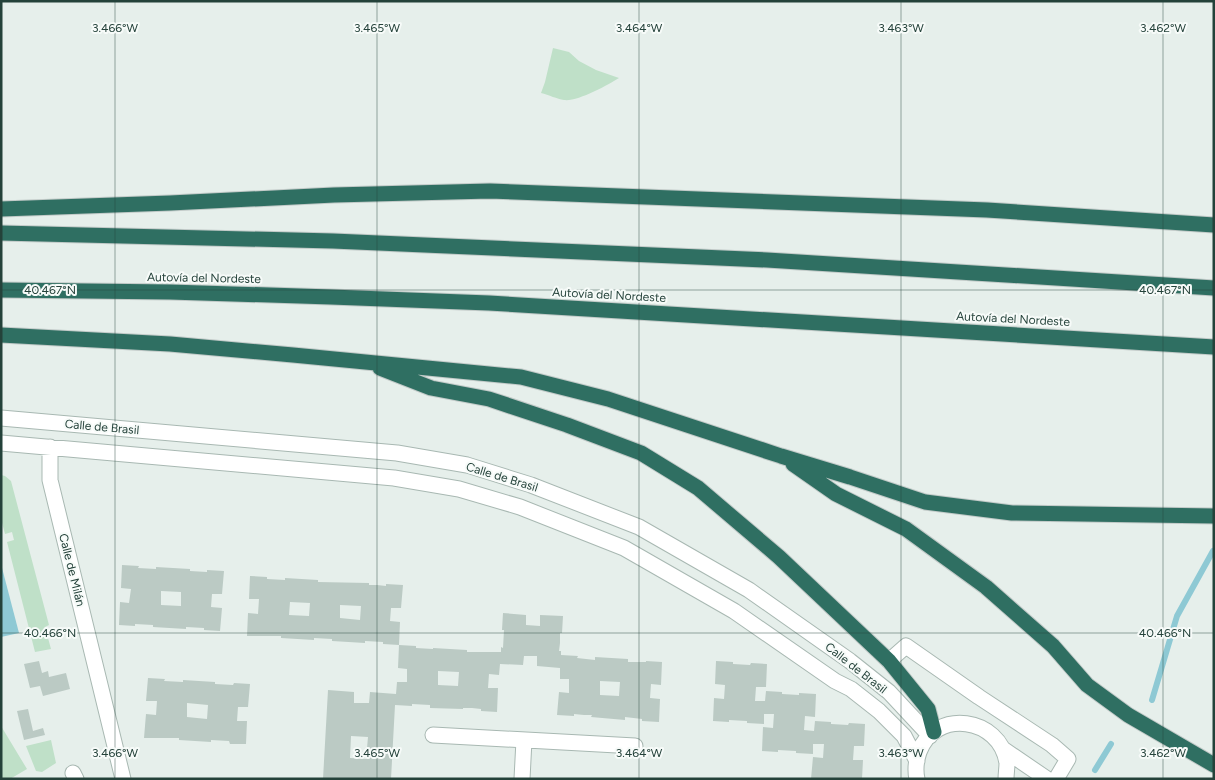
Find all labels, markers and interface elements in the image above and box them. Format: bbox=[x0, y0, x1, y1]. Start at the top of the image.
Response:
text: 3.466°W bbox=[92, 21, 138, 35]
text: 3.465°W bbox=[354, 21, 401, 35]
text: 3.464°W bbox=[616, 21, 663, 35]
text: 3.463°W bbox=[878, 21, 924, 35]
text: 3.462°W bbox=[1140, 21, 1186, 35]
street label: Autovía del Nordeste bbox=[147, 270, 262, 286]
text: 40.467°N bbox=[24, 283, 76, 297]
text: 40.467°N bbox=[1139, 283, 1191, 297]
street label: Autovía del Nordeste bbox=[552, 285, 667, 305]
street label: Autovía del Nordeste bbox=[956, 309, 1071, 329]
street label: Calle de Brasil bbox=[64, 417, 140, 437]
street label: Calle de Brasil bbox=[464, 459, 540, 495]
street label: Calle de Milán bbox=[56, 532, 88, 608]
text: 40.466°N bbox=[24, 626, 76, 640]
text: 40.466°N bbox=[1139, 626, 1191, 640]
street label: Calle de Brasil bbox=[822, 640, 890, 696]
text: 3.466°W bbox=[92, 746, 138, 760]
text: 3.465°W bbox=[354, 746, 401, 760]
text: 3.464°W bbox=[616, 746, 663, 760]
text: 3.463°W bbox=[878, 746, 924, 760]
text: 3.462°W bbox=[1140, 746, 1186, 760]

